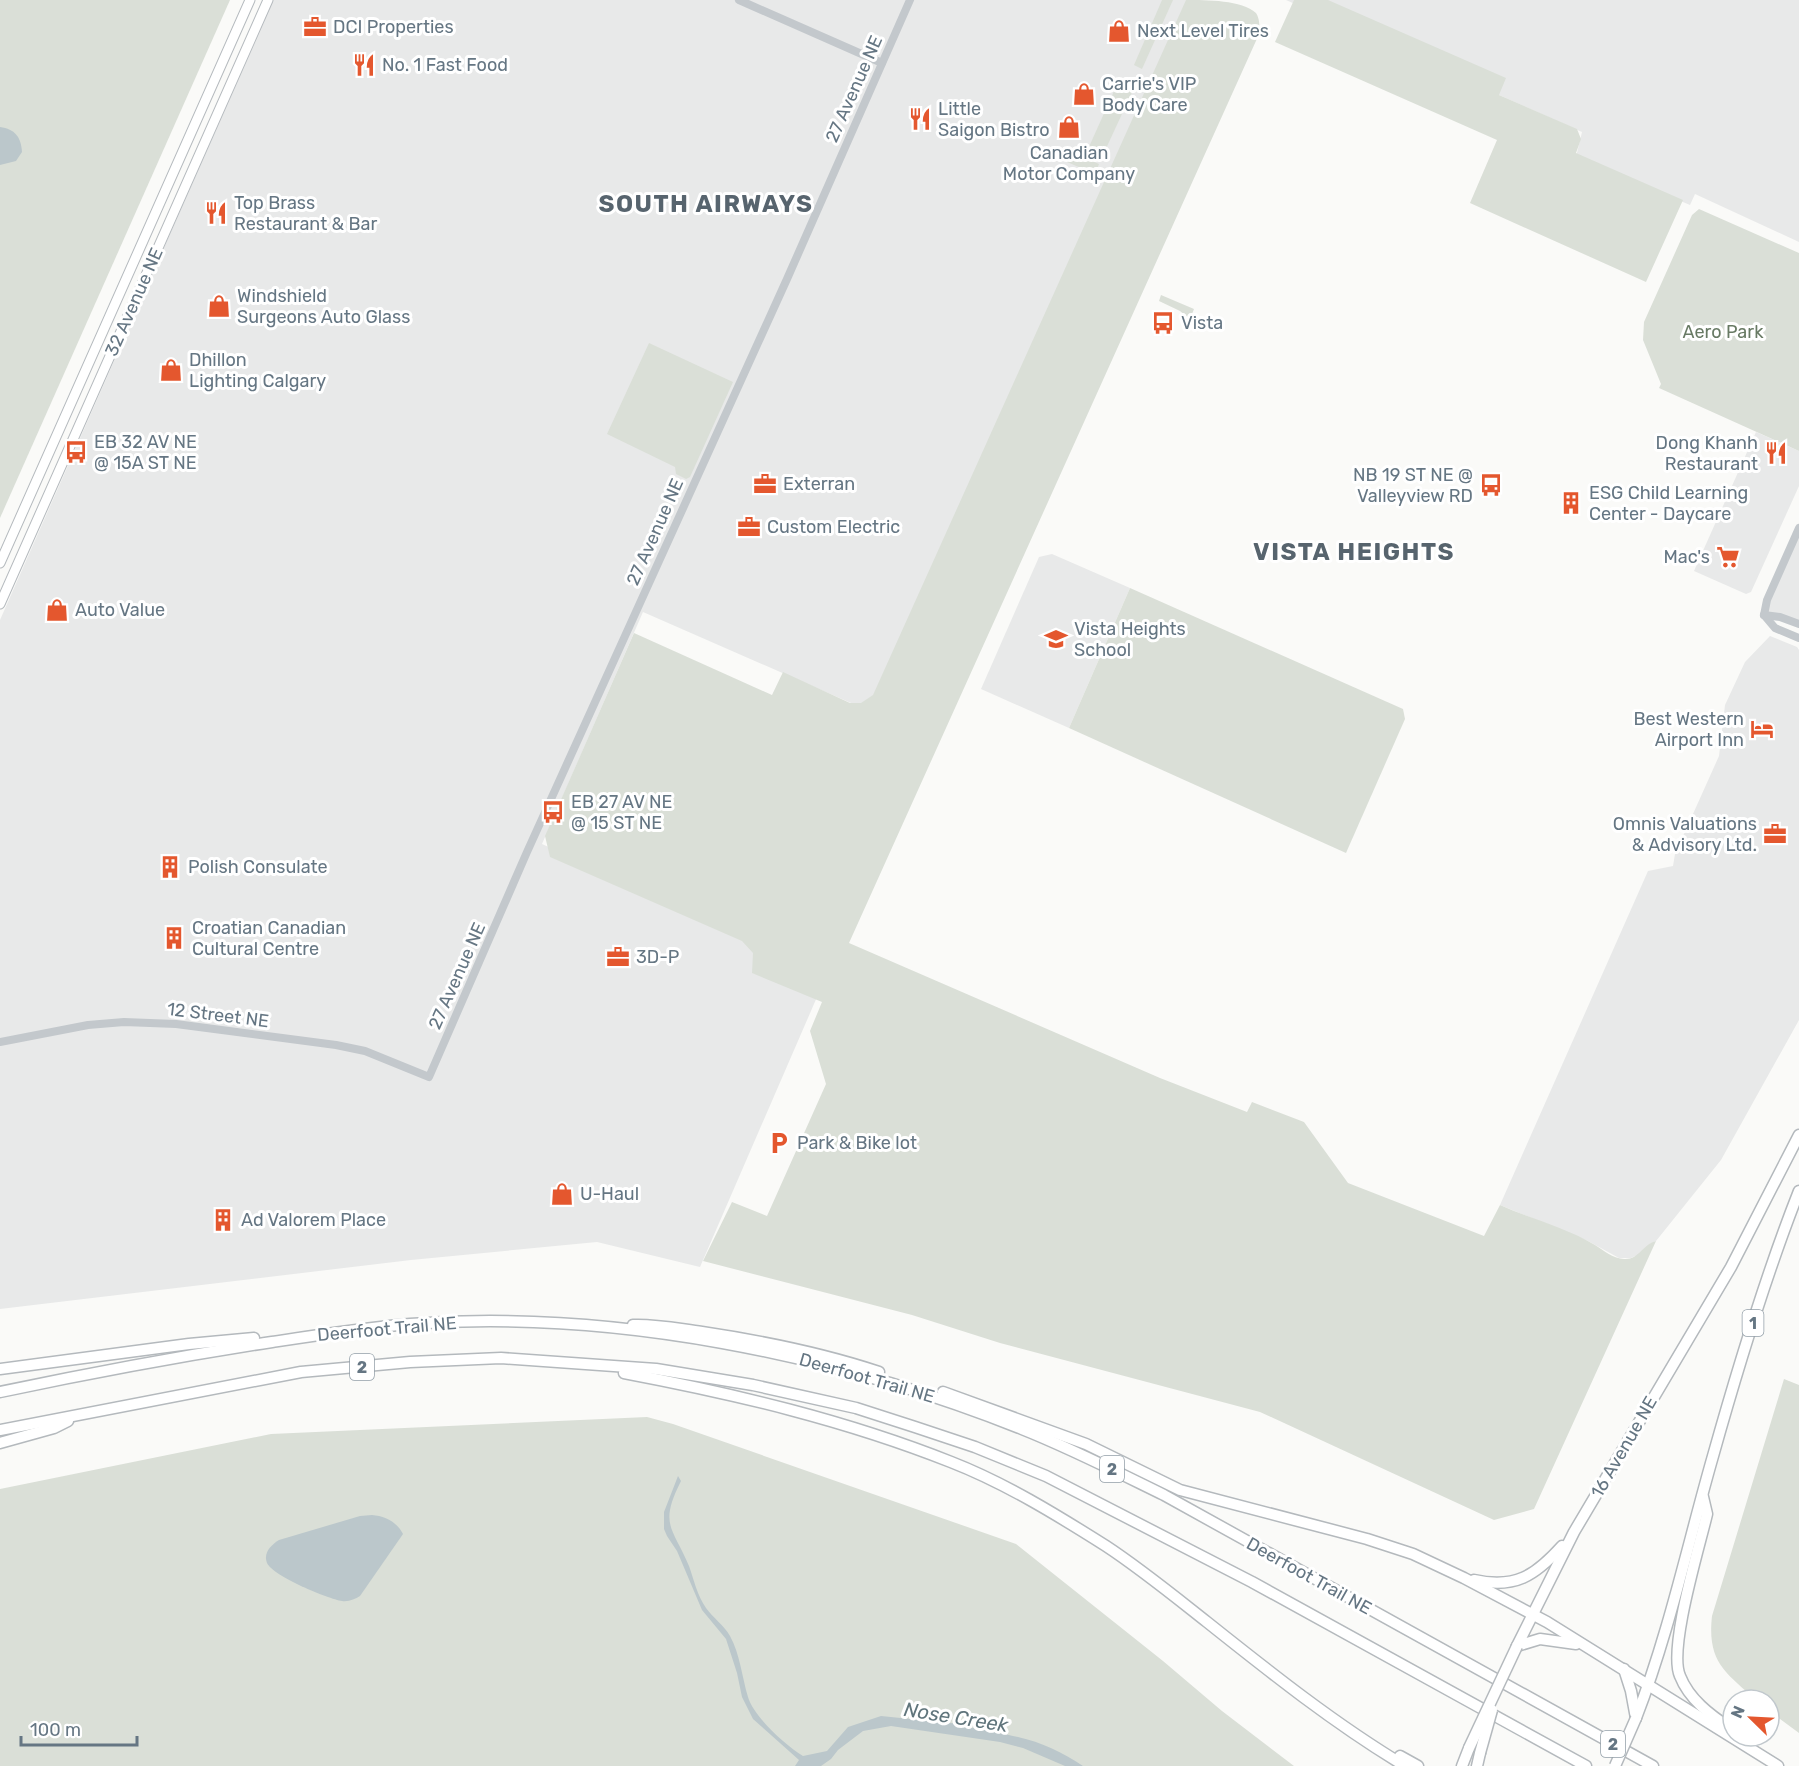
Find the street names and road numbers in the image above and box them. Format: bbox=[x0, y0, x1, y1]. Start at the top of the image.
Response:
street label: 27 Avenue NE bbox=[821, 32, 887, 146]
street label: 32 Avenue NE bbox=[100, 244, 168, 360]
street label: 27 Avenue NE bbox=[622, 475, 688, 589]
street label: 27 Avenue NE bbox=[424, 919, 490, 1033]
street label: 12 Street NE bbox=[166, 998, 270, 1032]
road number: 1 bbox=[1742, 1310, 1764, 1336]
street label: Deerfoot Trail NE bbox=[316, 1312, 458, 1346]
street label: Deerfoot Trail NE bbox=[797, 1348, 937, 1408]
road number: 2 bbox=[350, 1354, 374, 1380]
street label: 16 Avenue NE bbox=[1586, 1392, 1662, 1502]
road number: 2 bbox=[1100, 1456, 1124, 1482]
street label: Deerfoot Trail NE bbox=[1242, 1532, 1376, 1620]
road number: 2 bbox=[1601, 1731, 1625, 1757]

